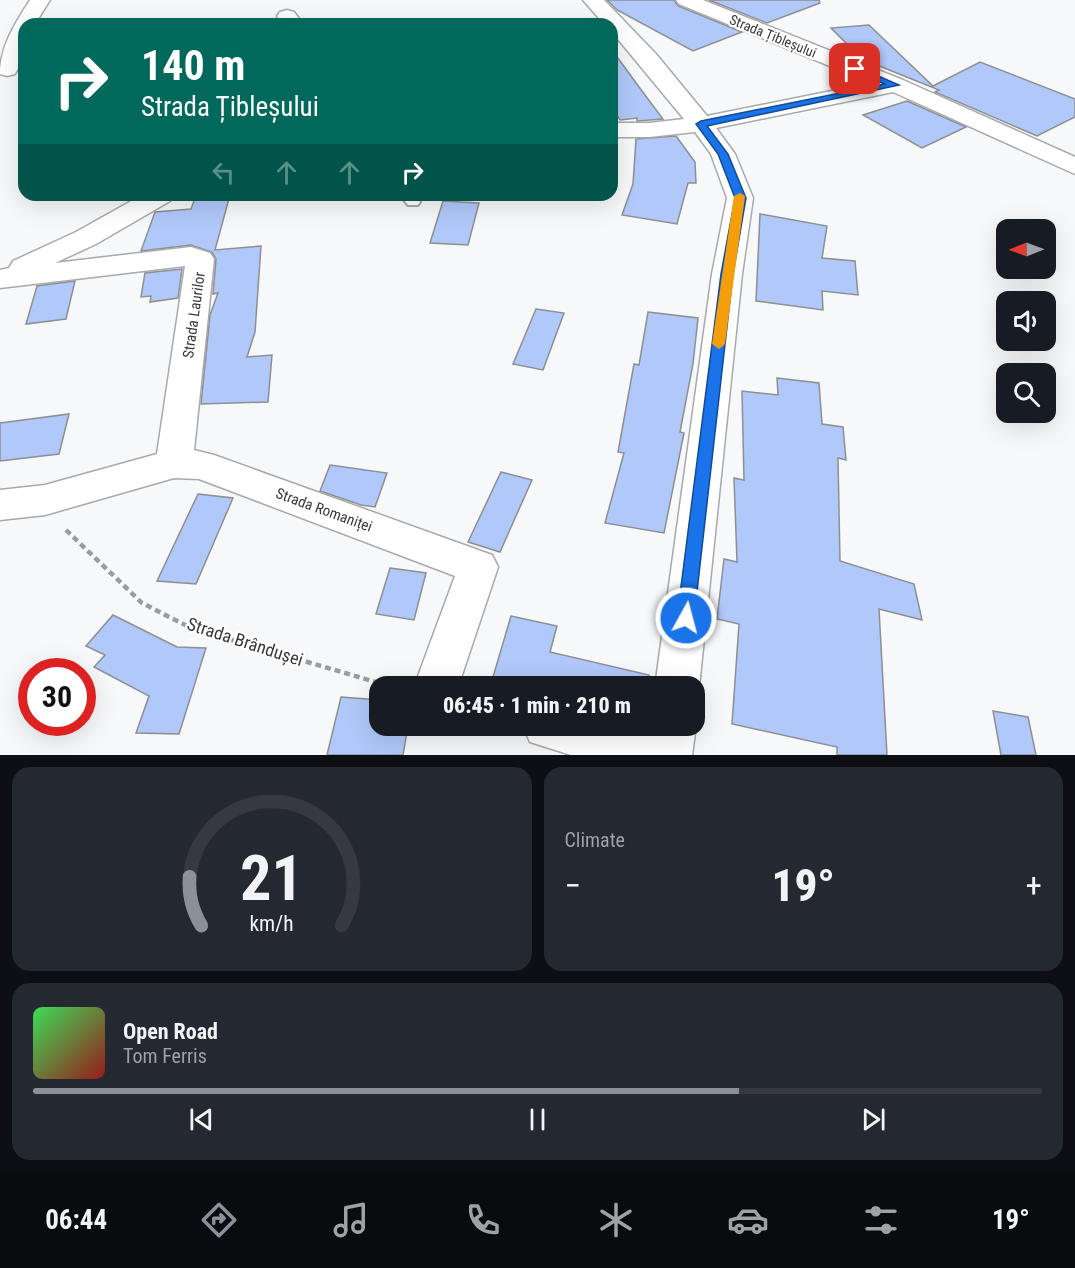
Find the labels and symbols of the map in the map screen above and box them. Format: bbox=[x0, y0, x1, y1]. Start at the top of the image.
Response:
street label: Strada Țibleșului bbox=[727, 11, 819, 62]
pin bbox=[829, 43, 880, 94]
north arrow bbox=[996, 219, 1056, 279]
street label: Strada Laurilor bbox=[179, 270, 209, 359]
street label: Strada Romaniței bbox=[273, 484, 375, 536]
position arrow bbox=[654, 586, 718, 650]
street label: Strada Brândușei bbox=[184, 613, 306, 671]
speed limit sign: 30 bbox=[18, 658, 96, 736]

